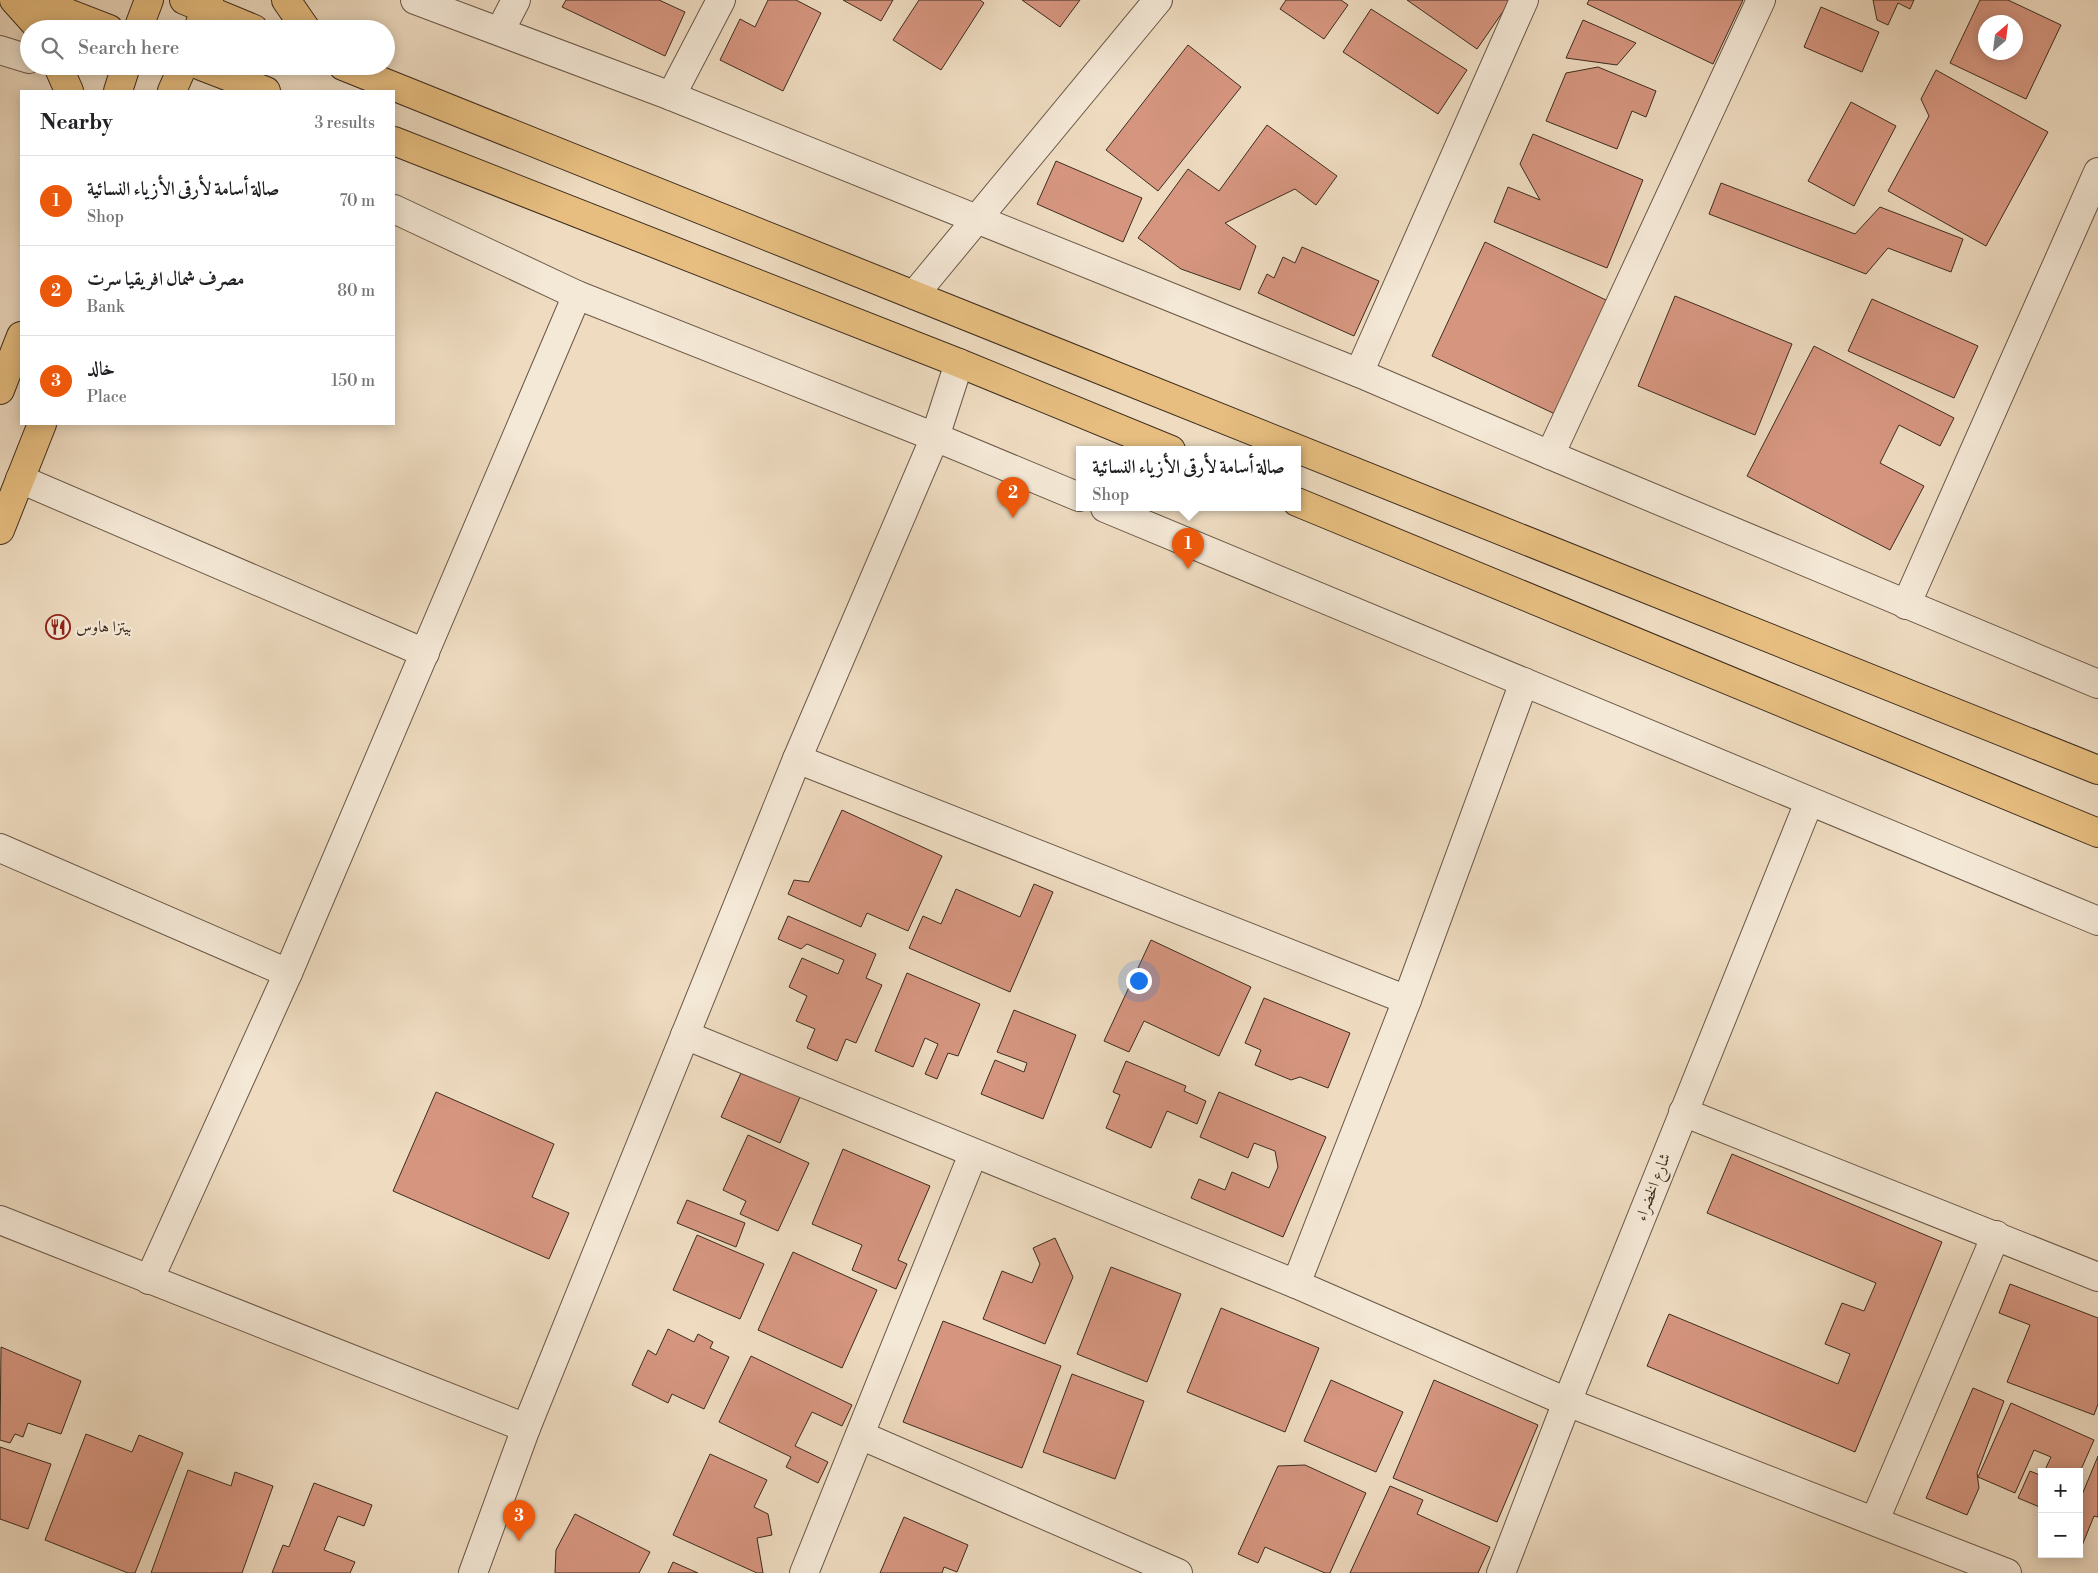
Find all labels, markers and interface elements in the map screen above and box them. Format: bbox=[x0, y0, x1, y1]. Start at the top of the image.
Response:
north arrow bbox=[1978, 15, 2023, 60]
search box bbox=[20, 20, 395, 75]
icon: search bbox=[38, 34, 66, 62]
text: Search here bbox=[78, 36, 179, 60]
text: Nearby bbox=[40, 110, 113, 136]
text: 3 results bbox=[314, 113, 375, 133]
text: صالة أسامة لأرقى الأزياء النسائية bbox=[87, 177, 279, 201]
text: 1 bbox=[52, 191, 60, 211]
text: 70 m bbox=[339, 191, 375, 211]
text: Shop bbox=[87, 207, 124, 227]
text: مصرف شمال افريقيا سرت bbox=[87, 267, 244, 291]
text: 2 bbox=[51, 281, 61, 301]
text: 80 m bbox=[337, 281, 375, 301]
text: Bank bbox=[87, 297, 124, 317]
text: خالد bbox=[87, 357, 115, 381]
text: 3 bbox=[51, 371, 61, 391]
text: 150 m bbox=[331, 371, 375, 391]
text: Place bbox=[87, 387, 127, 407]
popup bbox=[1076, 446, 1301, 511]
text: صالة أسامة لأرقى الأزياء النسائية bbox=[1092, 455, 1285, 479]
pin: 2 bbox=[997, 477, 1029, 518]
text: Shop bbox=[1092, 485, 1129, 505]
pin: 1 bbox=[1172, 528, 1204, 569]
restaurant icon: بيتزا هاوس bbox=[45, 614, 71, 640]
place label: بيتزا هاوس bbox=[76, 617, 131, 637]
your location bbox=[1126, 968, 1152, 994]
street label: شارع الخضراء bbox=[1631, 1150, 1678, 1225]
map controls bbox=[2038, 1468, 2083, 1558]
button: + bbox=[2038, 1468, 2083, 1513]
pin: 3 bbox=[503, 1500, 535, 1541]
button: − bbox=[2038, 1513, 2083, 1558]

